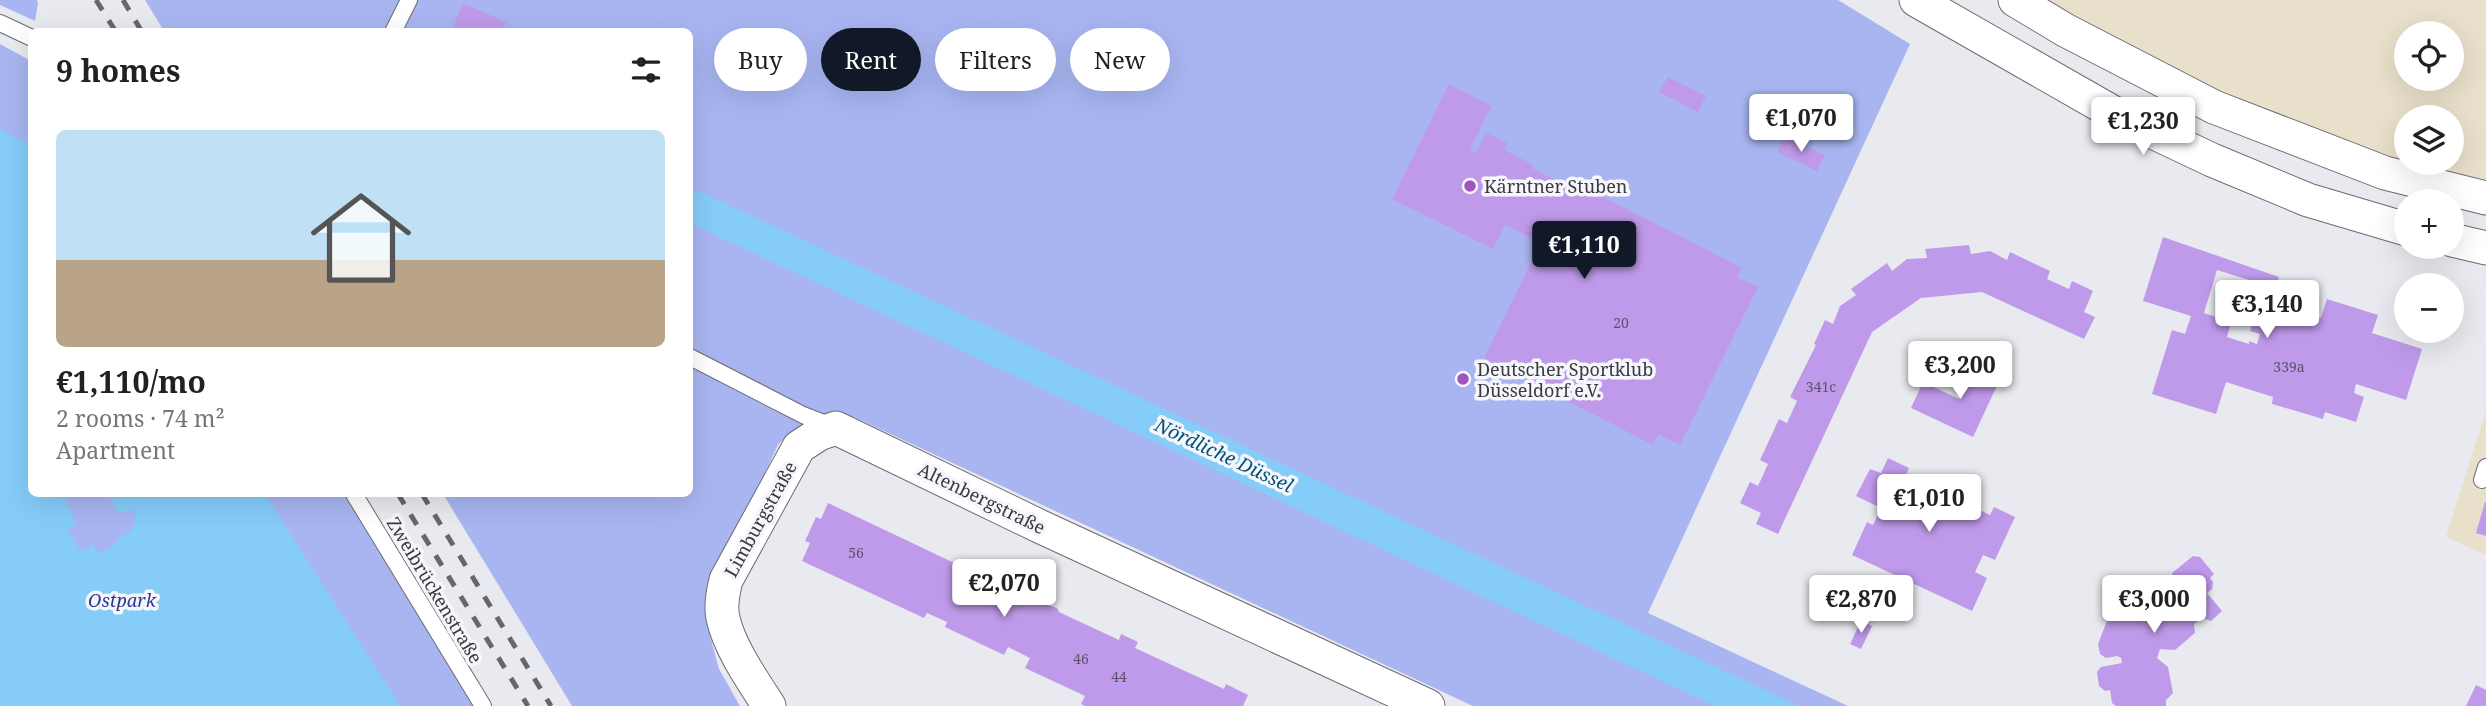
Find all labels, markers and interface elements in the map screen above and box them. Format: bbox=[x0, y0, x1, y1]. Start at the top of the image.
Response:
map controls bbox=[2394, 21, 2464, 343]
button: locate bbox=[2394, 21, 2464, 91]
chip: Buy bbox=[714, 28, 807, 91]
chip: Rent bbox=[821, 28, 921, 91]
chip: Filters bbox=[935, 28, 1056, 91]
chip: New bbox=[1070, 28, 1170, 91]
text: 9 homes bbox=[56, 50, 180, 91]
icon: filters bbox=[627, 51, 665, 89]
pin: €1,070 bbox=[1744, 94, 1858, 154]
pin: €1,230 bbox=[2086, 97, 2200, 157]
text: €1,070 bbox=[1765, 101, 1837, 133]
text: €1,230 bbox=[2107, 104, 2179, 136]
button: layers bbox=[2394, 105, 2464, 175]
place label: Kärntner Stuben bbox=[1484, 174, 1628, 198]
icon: home bbox=[298, 175, 424, 301]
marker: Kärntner Stuben bbox=[1462, 178, 1478, 194]
button: + bbox=[2394, 189, 2464, 259]
pin: €1,110 bbox=[1527, 222, 1641, 281]
text: €1,110 bbox=[1548, 228, 1620, 260]
button: − bbox=[2394, 273, 2464, 343]
pin: €3,140 bbox=[2210, 280, 2324, 340]
text: €3,140 bbox=[2231, 287, 2303, 319]
house number: 20 bbox=[1613, 313, 1629, 332]
pin: €3,200 bbox=[1903, 342, 2017, 401]
text: €3,200 bbox=[1924, 348, 1996, 380]
place label: Deutscher Sportklub Düsseldorf e.V. bbox=[1477, 357, 1653, 402]
house number: 339a bbox=[2273, 357, 2305, 376]
text: €1,110/mo bbox=[56, 361, 206, 402]
marker: Deutscher Sportklub Düsseldorf e.V. bbox=[1455, 371, 1471, 387]
house number: 341c bbox=[1806, 377, 1836, 396]
text: 2 rooms · 74 m² bbox=[56, 402, 225, 434]
water label: Nördliche Düssel bbox=[1150, 411, 1297, 498]
text: Apartment bbox=[56, 434, 175, 466]
street label: Limburgstraße bbox=[718, 457, 802, 581]
street label: Altenbergstraße bbox=[914, 457, 1050, 539]
pin: €1,010 bbox=[1872, 475, 1986, 534]
text: €1,010 bbox=[1893, 481, 1965, 513]
street label: Zweibrückenstraße bbox=[382, 512, 488, 668]
house number: 56 bbox=[848, 543, 864, 562]
pin: €2,070 bbox=[947, 560, 1061, 619]
text: €2,070 bbox=[968, 566, 1040, 598]
pin: €2,870 bbox=[1804, 576, 1918, 635]
pin: €3,000 bbox=[2097, 576, 2211, 635]
text: €2,870 bbox=[1825, 582, 1897, 614]
text: €3,000 bbox=[2118, 582, 2190, 614]
park label: Ostpark bbox=[88, 588, 157, 612]
house number: 46 bbox=[1073, 649, 1089, 668]
house number: 44 bbox=[1111, 667, 1127, 686]

